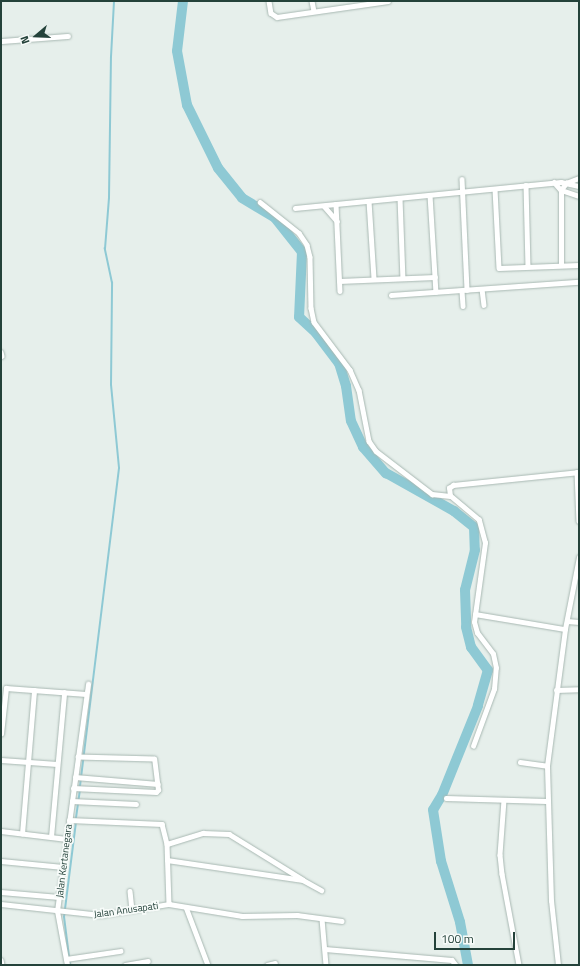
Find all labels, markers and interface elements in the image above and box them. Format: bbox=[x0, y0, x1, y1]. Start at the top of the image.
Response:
north arrow bbox=[16, 16, 56, 56]
text: N bbox=[16, 34, 33, 46]
street label: Jalan Kertanegara bbox=[54, 823, 74, 899]
street label: Jalan Anusapati bbox=[93, 900, 159, 920]
scale bar bbox=[436, 924, 517, 950]
text: 100 m bbox=[441, 929, 474, 948]

